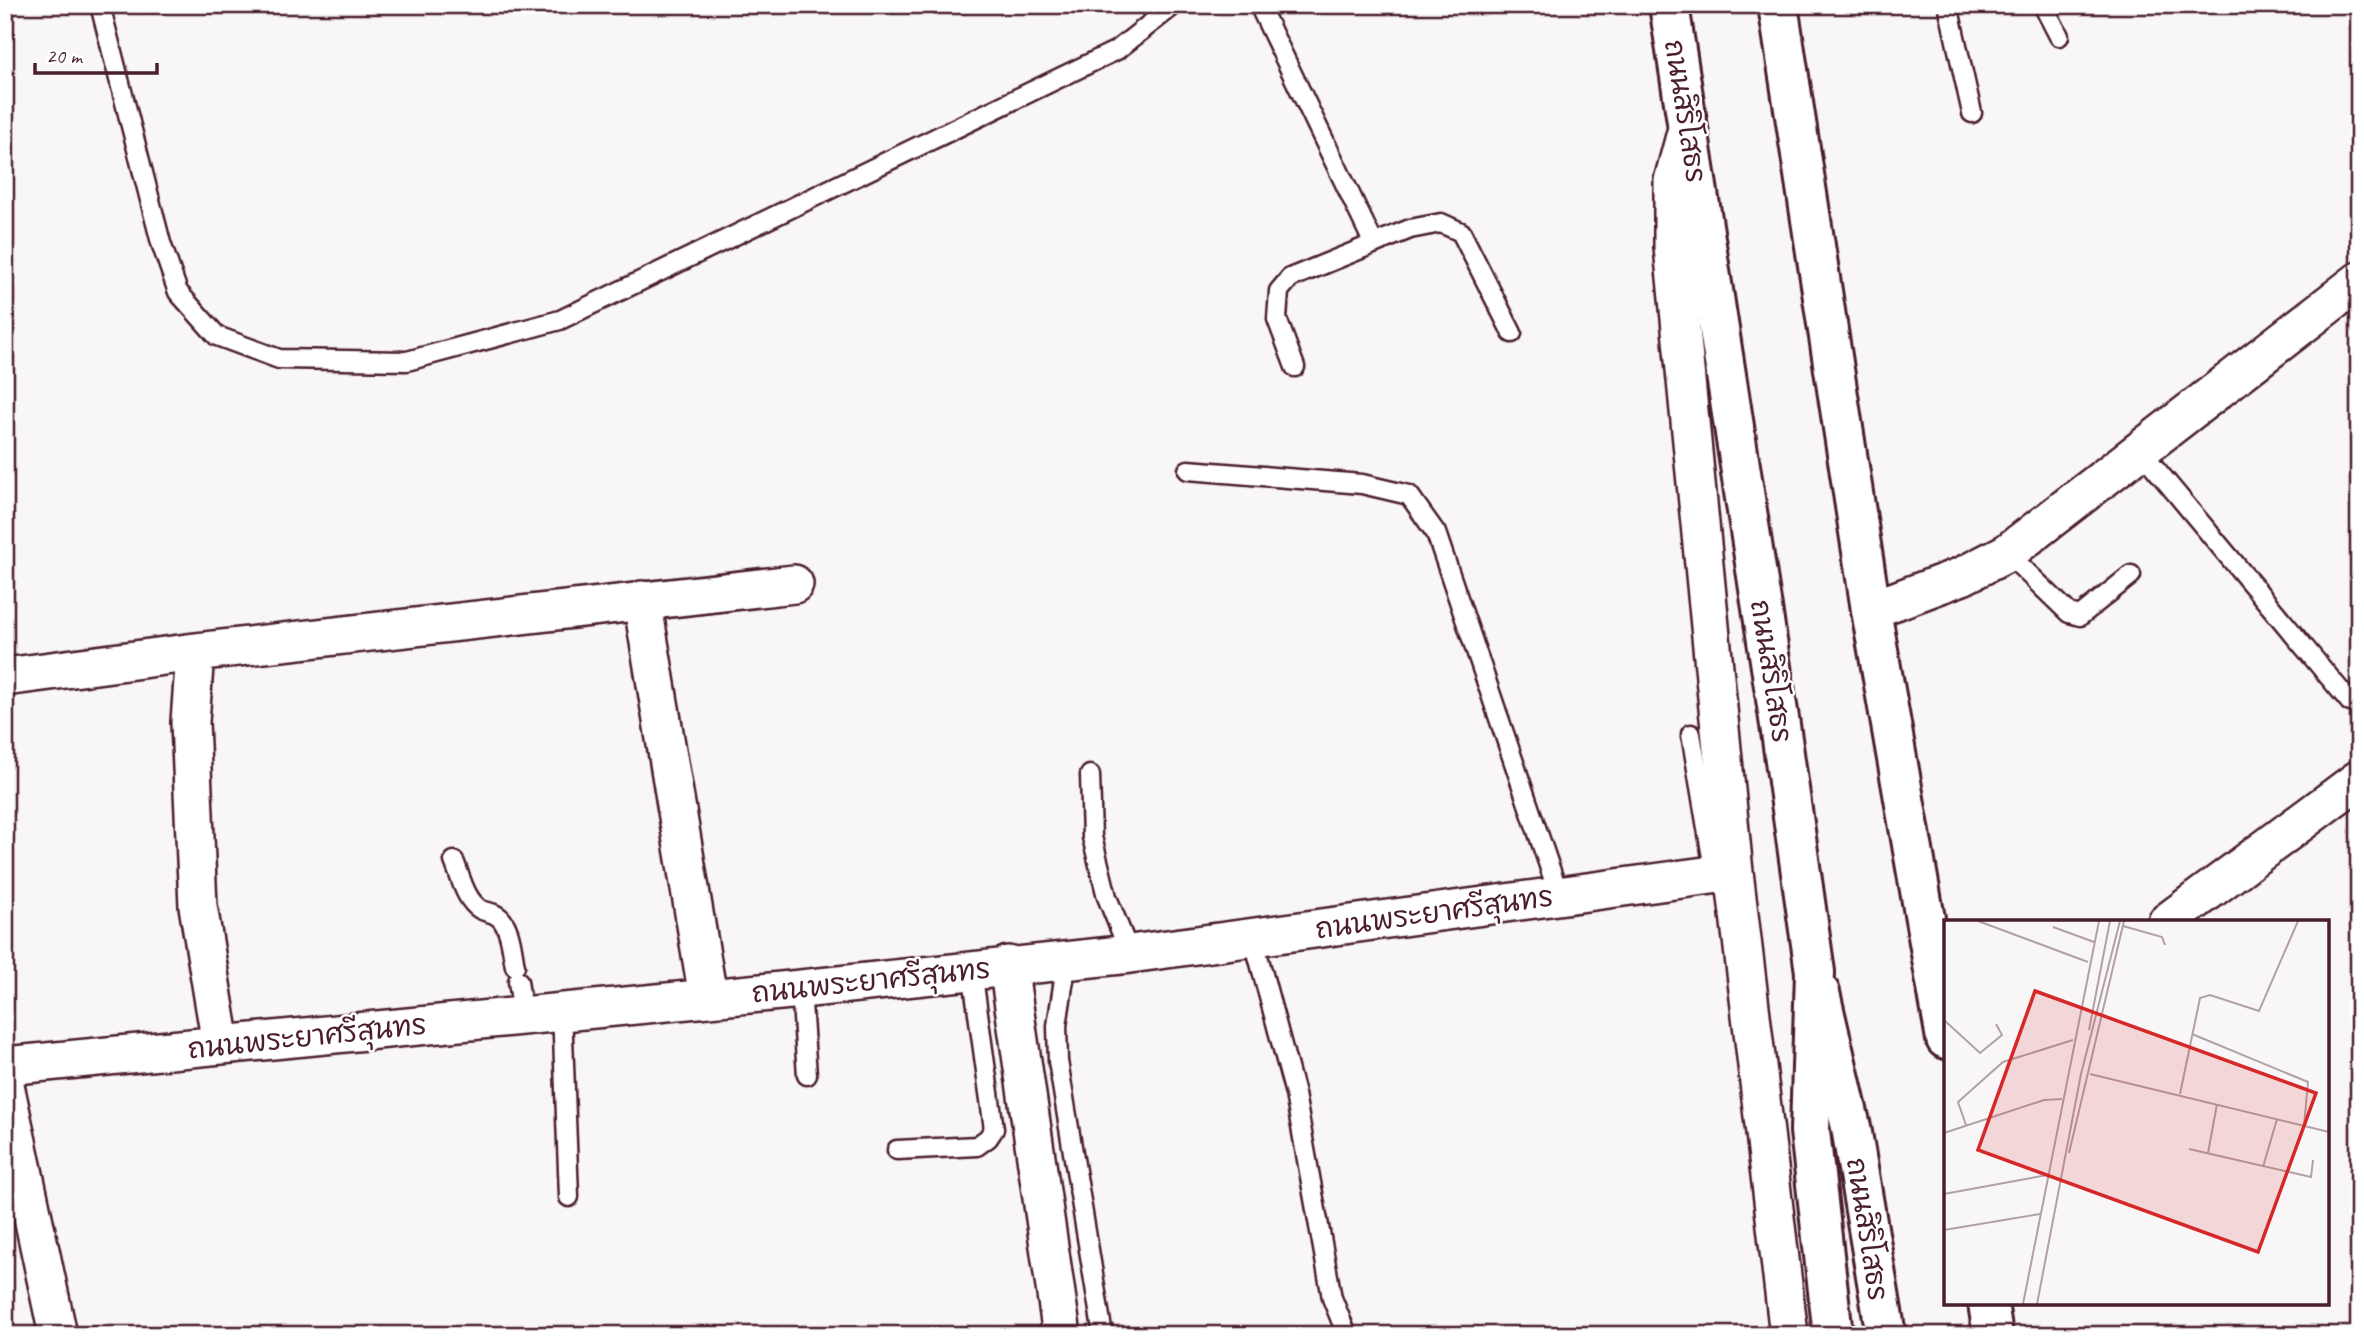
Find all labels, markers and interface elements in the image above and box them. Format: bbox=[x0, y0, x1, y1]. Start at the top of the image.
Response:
scale bar bbox=[35, 32, 158, 76]
street label: ถนนสิริโสธร bbox=[1657, 37, 1716, 185]
text: 20 m bbox=[46, 43, 84, 69]
street label: ถนนสิริโสธร bbox=[1743, 597, 1802, 745]
street label: ถนนพระยาศรีสุนทร bbox=[1313, 878, 1556, 949]
inset map bbox=[1944, 920, 2329, 1305]
street label: ถนนพระยาศรีสุนทร bbox=[750, 951, 992, 1013]
street label: ถนนพระยาศรีสุนทร bbox=[186, 1007, 428, 1069]
street label: ถนนสิริโสธร bbox=[1839, 1155, 1898, 1303]

